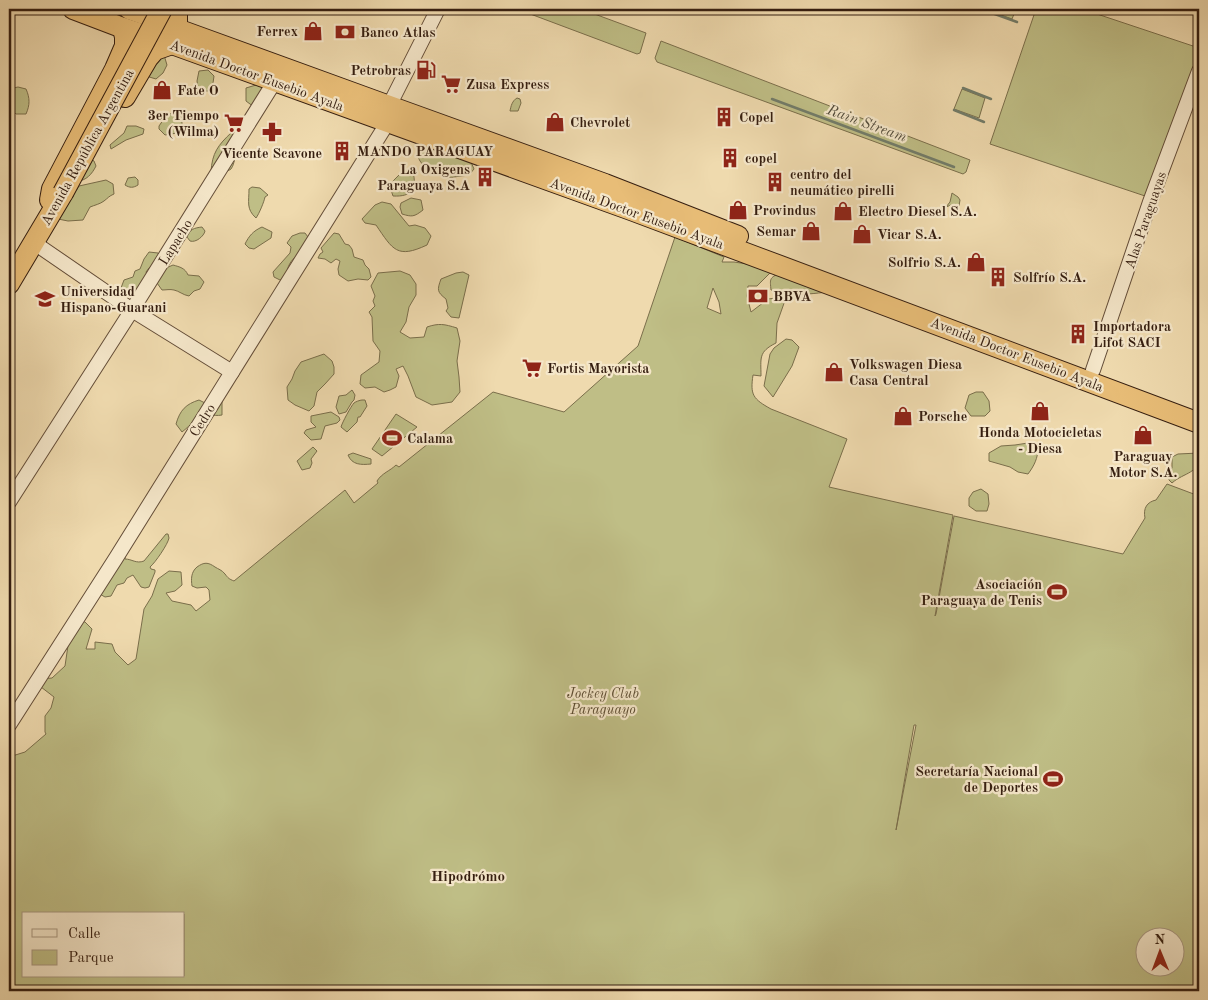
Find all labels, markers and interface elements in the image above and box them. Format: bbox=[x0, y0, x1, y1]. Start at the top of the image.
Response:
shop icon: Ferrex bbox=[302, 20, 324, 42]
bank icon: Banco Atlas bbox=[334, 21, 356, 43]
place label: Ferrex bbox=[257, 25, 298, 39]
place label: Banco Atlas bbox=[360, 26, 435, 40]
street label: Avenida Doctor Eusebio Ayala bbox=[168, 38, 346, 114]
fuel station icon: Petrobras bbox=[415, 59, 437, 81]
place label: Petrobras bbox=[350, 64, 411, 78]
street label: Avenida República Argentina bbox=[39, 67, 137, 228]
supermarket icon: Zusa Express bbox=[440, 73, 462, 95]
place label: Zusa Express bbox=[466, 78, 549, 92]
shop icon: Fate O bbox=[151, 79, 173, 101]
place label: Fate O bbox=[177, 84, 219, 98]
water label: Rain Stream bbox=[824, 103, 908, 146]
building icon: Copel bbox=[713, 106, 735, 128]
place label: 3er Tiempo (Wilma) bbox=[148, 109, 219, 139]
shop icon: Chevrolet bbox=[544, 111, 566, 133]
place label: Copel bbox=[739, 111, 774, 125]
supermarket icon: 3er Tiempo (Wilma) bbox=[223, 112, 245, 134]
place label: Chevrolet bbox=[570, 116, 630, 130]
pharmacy icon: Vicente Scavone bbox=[261, 121, 283, 143]
building icon: MANDO PARAGUAY bbox=[331, 140, 353, 162]
place label: MANDO PARAGUAY bbox=[357, 145, 493, 159]
place label: Vicente Scavone bbox=[222, 147, 322, 161]
building icon: copel bbox=[719, 147, 741, 169]
place label: copel bbox=[745, 152, 777, 166]
place label: La Oxigens Paraguaya S.A bbox=[377, 163, 470, 193]
building icon: La Oxigens Paraguaya S.A bbox=[474, 166, 496, 188]
place label: centro del neumático pirelli bbox=[790, 168, 894, 198]
street label: Alas Paraguayas bbox=[1123, 170, 1169, 271]
building icon: centro del neumático pirelli bbox=[764, 171, 786, 193]
street label: Avenida Doctor Eusebio Ayala bbox=[548, 176, 726, 252]
shop icon: Provindus bbox=[727, 199, 749, 221]
shop icon: Electro Diesel S.A. bbox=[832, 200, 854, 222]
place label: Provindus bbox=[753, 204, 816, 218]
place label: Electro Diesel S.A. bbox=[858, 205, 977, 219]
street label: Lapacho bbox=[156, 217, 195, 268]
shop icon: Semar bbox=[800, 220, 822, 242]
shop icon: Vicar S.A. bbox=[851, 223, 873, 245]
place label: Semar bbox=[756, 225, 796, 239]
place label: Vicar S.A. bbox=[877, 228, 942, 242]
shop icon: Solfrio S.A. bbox=[965, 251, 987, 273]
place label: Solfrio S.A. bbox=[888, 256, 961, 270]
building icon: Solfrío S.A. bbox=[987, 266, 1009, 288]
place label: Solfrío S.A. bbox=[1013, 271, 1086, 285]
place label: Universidad Hispano-Guarani bbox=[60, 285, 166, 315]
bank icon: BBVA bbox=[747, 285, 769, 307]
school or university icon: Universidad Hispano-Guarani bbox=[34, 288, 56, 310]
place label: BBVA bbox=[773, 290, 812, 304]
street label: Avenida Doctor Eusebio Ayala bbox=[928, 315, 1105, 394]
place label: Importadora Lifot SACI bbox=[1093, 320, 1171, 350]
building icon: Importadora Lifot SACI bbox=[1067, 323, 1089, 345]
supermarket icon: Fortis Mayorista bbox=[521, 357, 543, 379]
place label: Volkswagen Diesa Casa Central bbox=[849, 358, 962, 388]
shop icon: Volkswagen Diesa Casa Central bbox=[823, 361, 845, 383]
place label: Fortis Mayorista bbox=[547, 362, 649, 376]
shop icon: Honda Motocicletas - Diesa bbox=[1029, 400, 1051, 422]
street label: Cedro bbox=[187, 402, 218, 439]
shop icon: Porsche bbox=[892, 405, 914, 427]
place label: Porsche bbox=[918, 410, 967, 424]
shop icon: Paraguay Motor S.A. bbox=[1132, 424, 1154, 446]
place label: Honda Motocicletas - Diesa bbox=[978, 426, 1102, 456]
sports icon: Calama bbox=[381, 427, 403, 449]
place label: Calama bbox=[407, 432, 453, 446]
place label: Paraguay Motor S.A. bbox=[1109, 450, 1177, 480]
place label: Asociación Paraguaya de Tenis bbox=[921, 578, 1042, 608]
sports icon: Asociación Paraguaya de Tenis bbox=[1046, 581, 1068, 603]
park label: Jockey Club Paraguayo bbox=[567, 687, 639, 718]
place label: Secretaría Nacional de Deportes bbox=[915, 765, 1038, 795]
sports icon: Secretaría Nacional de Deportes bbox=[1042, 768, 1064, 790]
district label: Hipodrómo bbox=[431, 870, 505, 885]
legend bbox=[22, 912, 185, 978]
text: Calle bbox=[68, 927, 101, 942]
north arrow bbox=[1136, 928, 1186, 978]
text: N bbox=[1154, 933, 1166, 947]
text: Parque bbox=[68, 951, 114, 966]

